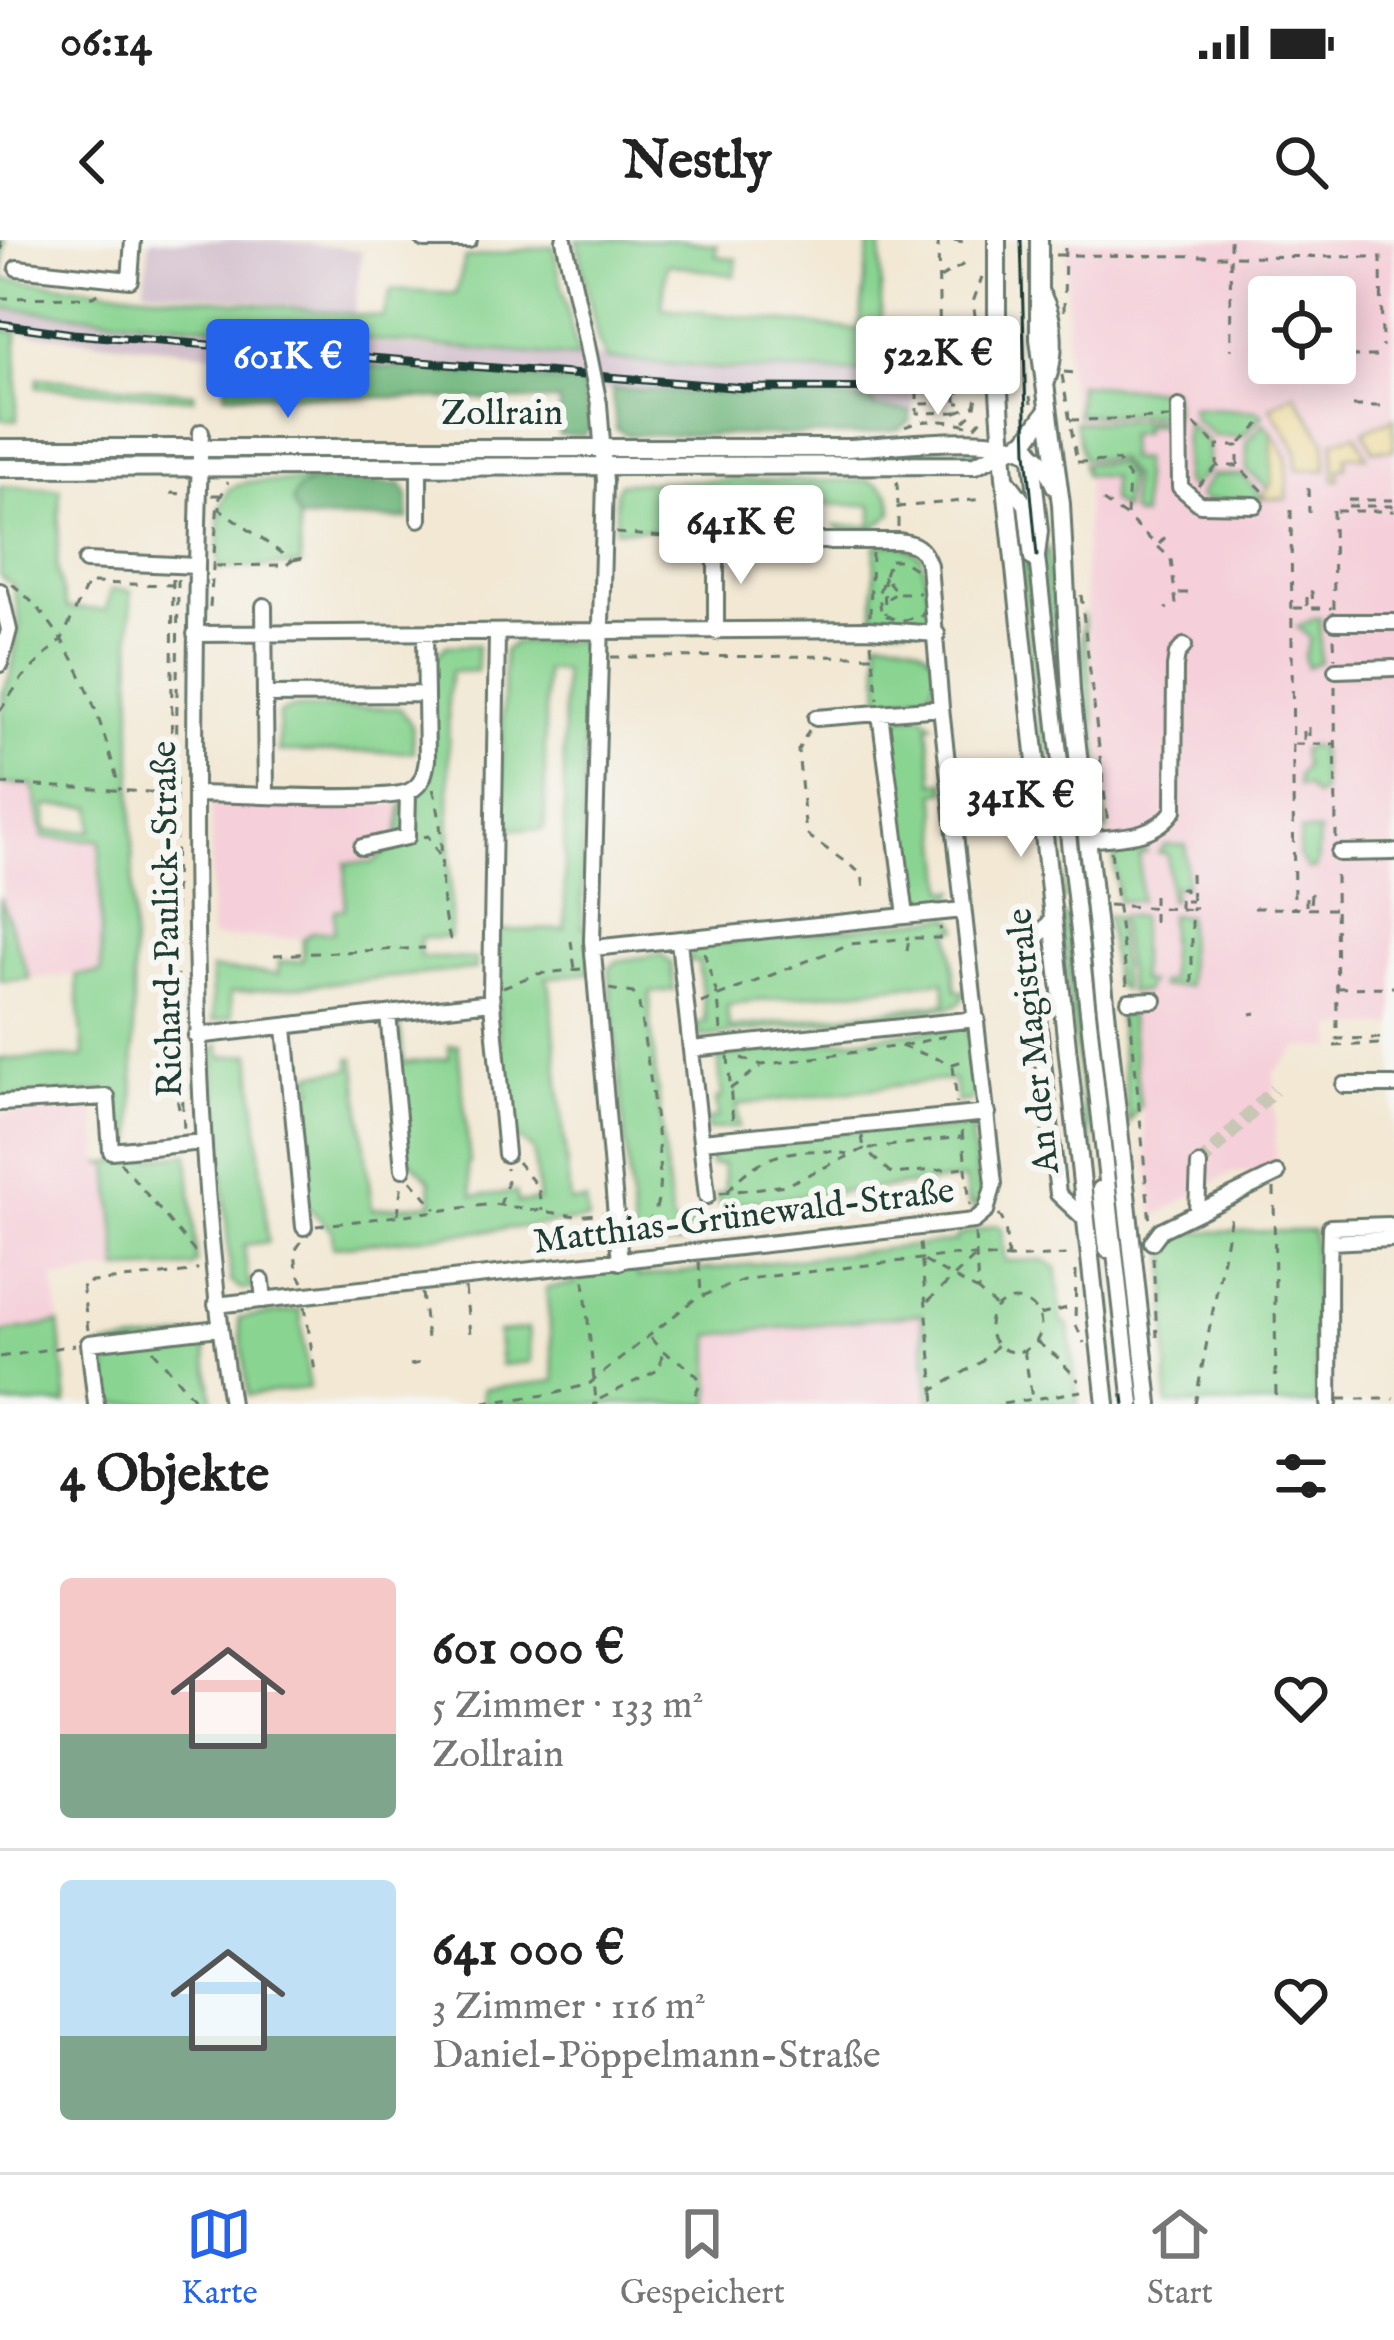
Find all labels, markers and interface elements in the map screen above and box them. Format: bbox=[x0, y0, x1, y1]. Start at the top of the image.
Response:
text: 06:14 bbox=[60, 14, 152, 71]
text: Nestly bbox=[623, 128, 771, 197]
icon: back bbox=[60, 129, 126, 195]
icon: search bbox=[1268, 129, 1334, 195]
map controls bbox=[1248, 276, 1356, 384]
button: locate bbox=[1248, 276, 1356, 384]
pin: 522K € bbox=[840, 316, 1036, 418]
pin: 601K € bbox=[190, 319, 386, 421]
text: 522K € bbox=[883, 330, 993, 379]
text: 601K € bbox=[233, 333, 343, 382]
street label: Zollrain bbox=[441, 391, 563, 437]
pin: 641K € bbox=[643, 485, 839, 587]
text: 641K € bbox=[686, 499, 796, 548]
street label: Richard-Paulick-Straße bbox=[142, 740, 194, 1098]
pin: 341K € bbox=[923, 758, 1119, 860]
text: 341K € bbox=[967, 772, 1075, 821]
street label: An der Magistrale bbox=[997, 906, 1071, 1177]
street label: Matthias-Grünewald-Straße bbox=[531, 1168, 957, 1266]
icon: filters bbox=[1268, 1443, 1334, 1509]
text: 4 Objekte bbox=[60, 1444, 269, 1509]
text: 601 000 € bbox=[432, 1617, 625, 1682]
icon: home bbox=[156, 1626, 300, 1770]
icon: heart bbox=[1268, 1665, 1334, 1731]
text: 5 Zimmer · 133 m² bbox=[432, 1682, 704, 1731]
text: Zollrain bbox=[432, 1731, 564, 1780]
text: 641 000 € bbox=[432, 1918, 625, 1983]
icon: home bbox=[156, 1928, 300, 2072]
icon: heart bbox=[1268, 1967, 1334, 2033]
text: 3 Zimmer · 116 m² bbox=[432, 1983, 706, 2032]
text: Daniel-Pöppelmann-Straße bbox=[432, 2032, 881, 2081]
tab: Karte bbox=[181, 2201, 258, 2315]
tab: Gespeichert bbox=[620, 2201, 785, 2315]
tab: Start bbox=[1147, 2201, 1213, 2315]

